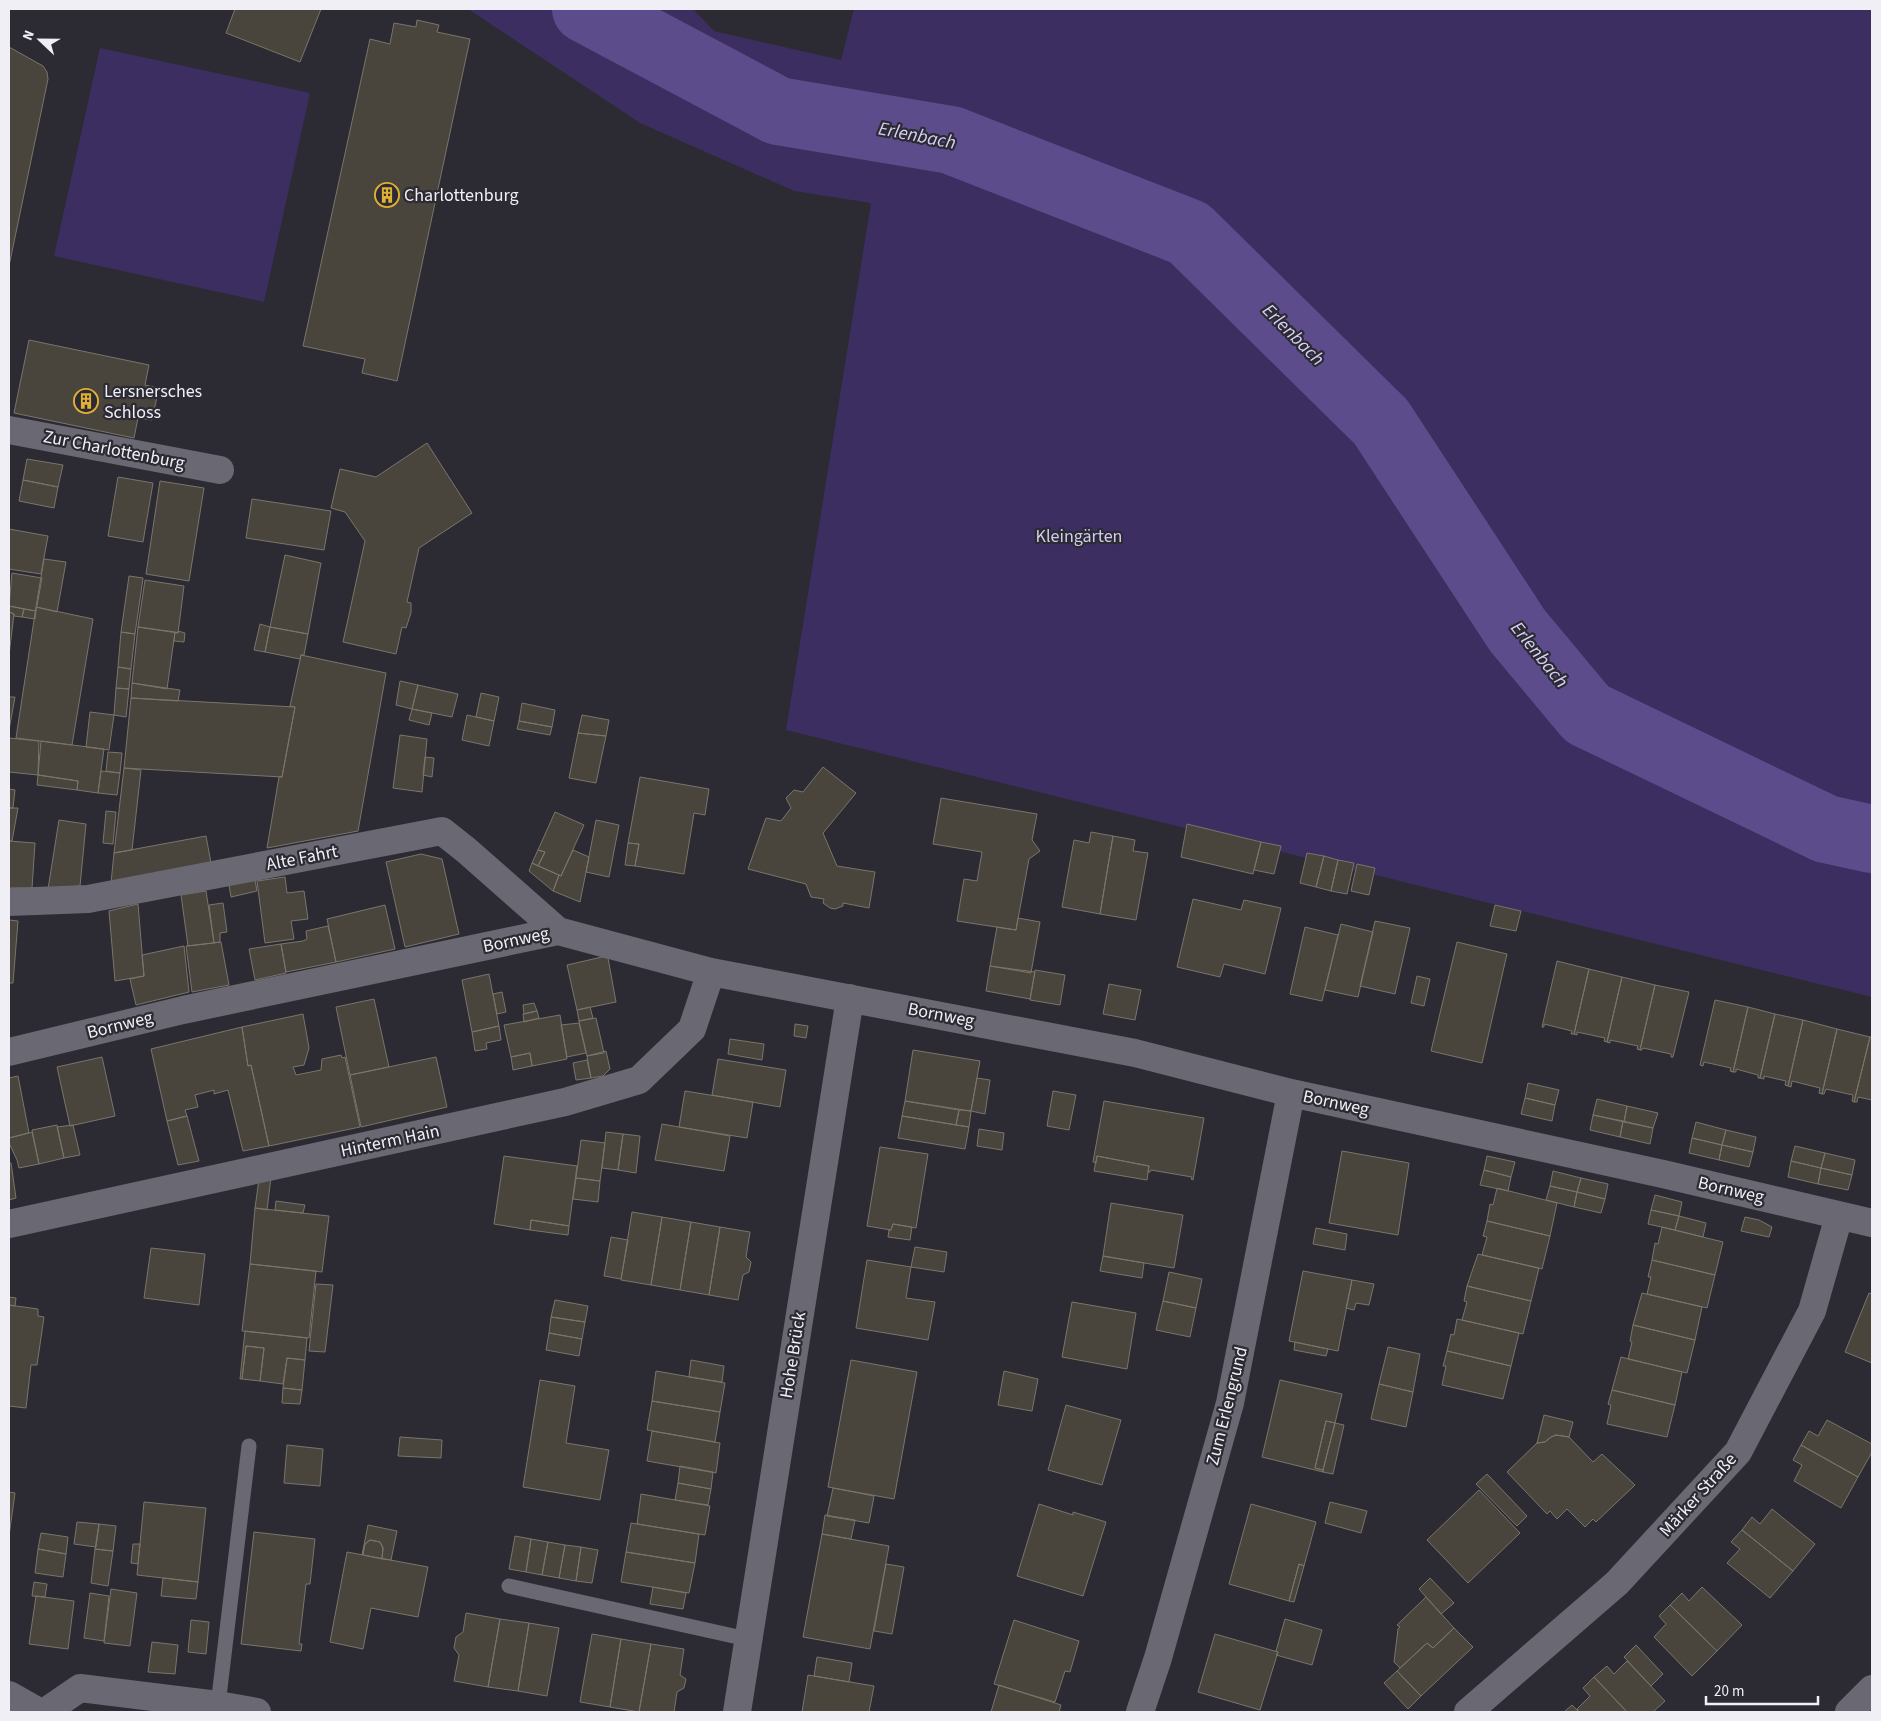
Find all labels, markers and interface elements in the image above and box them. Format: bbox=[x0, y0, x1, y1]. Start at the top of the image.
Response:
north arrow bbox=[15, 15, 65, 65]
text: N bbox=[18, 27, 40, 44]
water label: Erlenbach bbox=[876, 115, 958, 157]
building icon: Charlottenburg bbox=[374, 182, 400, 208]
place label: Charlottenburg bbox=[404, 183, 519, 208]
water label: Erlenbach bbox=[1256, 298, 1330, 372]
place label: Lersnersches Schloss bbox=[104, 379, 202, 425]
building icon: Lersnersches Schloss bbox=[73, 388, 99, 414]
street label: Zur Charlottenburg bbox=[41, 424, 187, 476]
park label: Kleingärten bbox=[1036, 524, 1122, 549]
water label: Erlenbach bbox=[1504, 616, 1574, 694]
street label: Alte Fahrt bbox=[264, 839, 340, 877]
street label: Bornweg bbox=[481, 921, 551, 959]
street label: Bornweg bbox=[906, 996, 976, 1034]
street label: Bornweg bbox=[84, 1005, 156, 1045]
street label: Bornweg bbox=[1301, 1084, 1371, 1122]
street label: Hinterm Hain bbox=[338, 1118, 442, 1164]
street label: Bornweg bbox=[1695, 1170, 1767, 1210]
street label: Hohe Brück bbox=[774, 1310, 812, 1400]
street label: Zum Erlengrund bbox=[1200, 1344, 1254, 1468]
street label: Märker Straße bbox=[1654, 1447, 1743, 1542]
scale bar bbox=[1706, 1674, 1818, 1706]
text: 20 m bbox=[1714, 1681, 1744, 1702]

